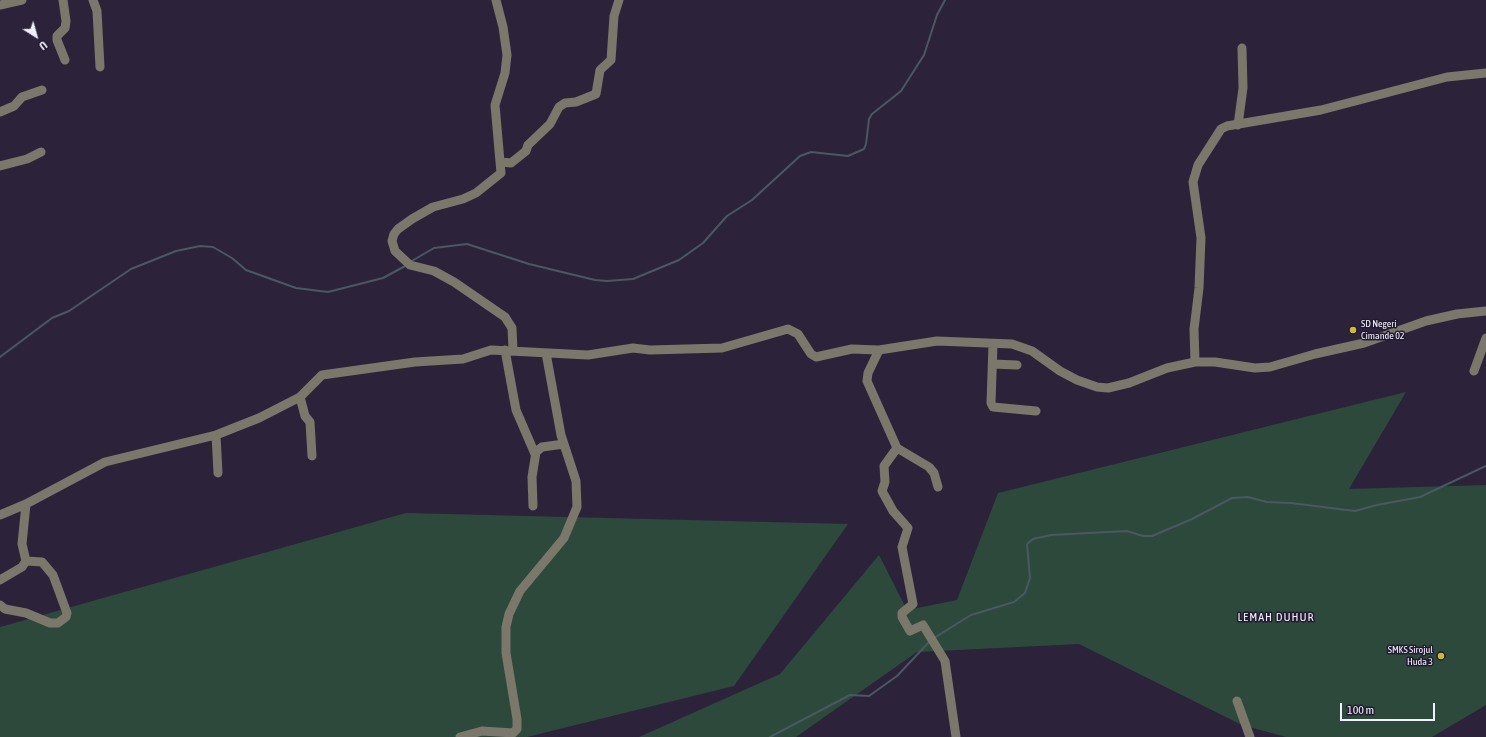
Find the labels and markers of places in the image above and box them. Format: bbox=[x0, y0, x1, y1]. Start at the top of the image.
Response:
place label: SD Negeri Cimande 02 bbox=[1361, 318, 1405, 342]
marker: SD Negeri Cimande 02 bbox=[1348, 325, 1358, 335]
place label: SMKS Sirojul Huda 3 bbox=[1388, 644, 1433, 668]
marker: SMKS Sirojul Huda 3 bbox=[1436, 651, 1446, 661]

